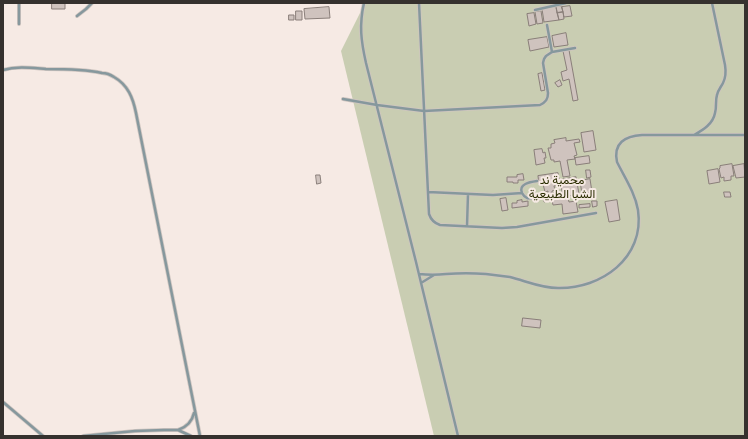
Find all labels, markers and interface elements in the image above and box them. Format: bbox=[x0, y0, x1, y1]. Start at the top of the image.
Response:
park label: محمية ند الشبا الطبيعية bbox=[529, 173, 595, 201]

